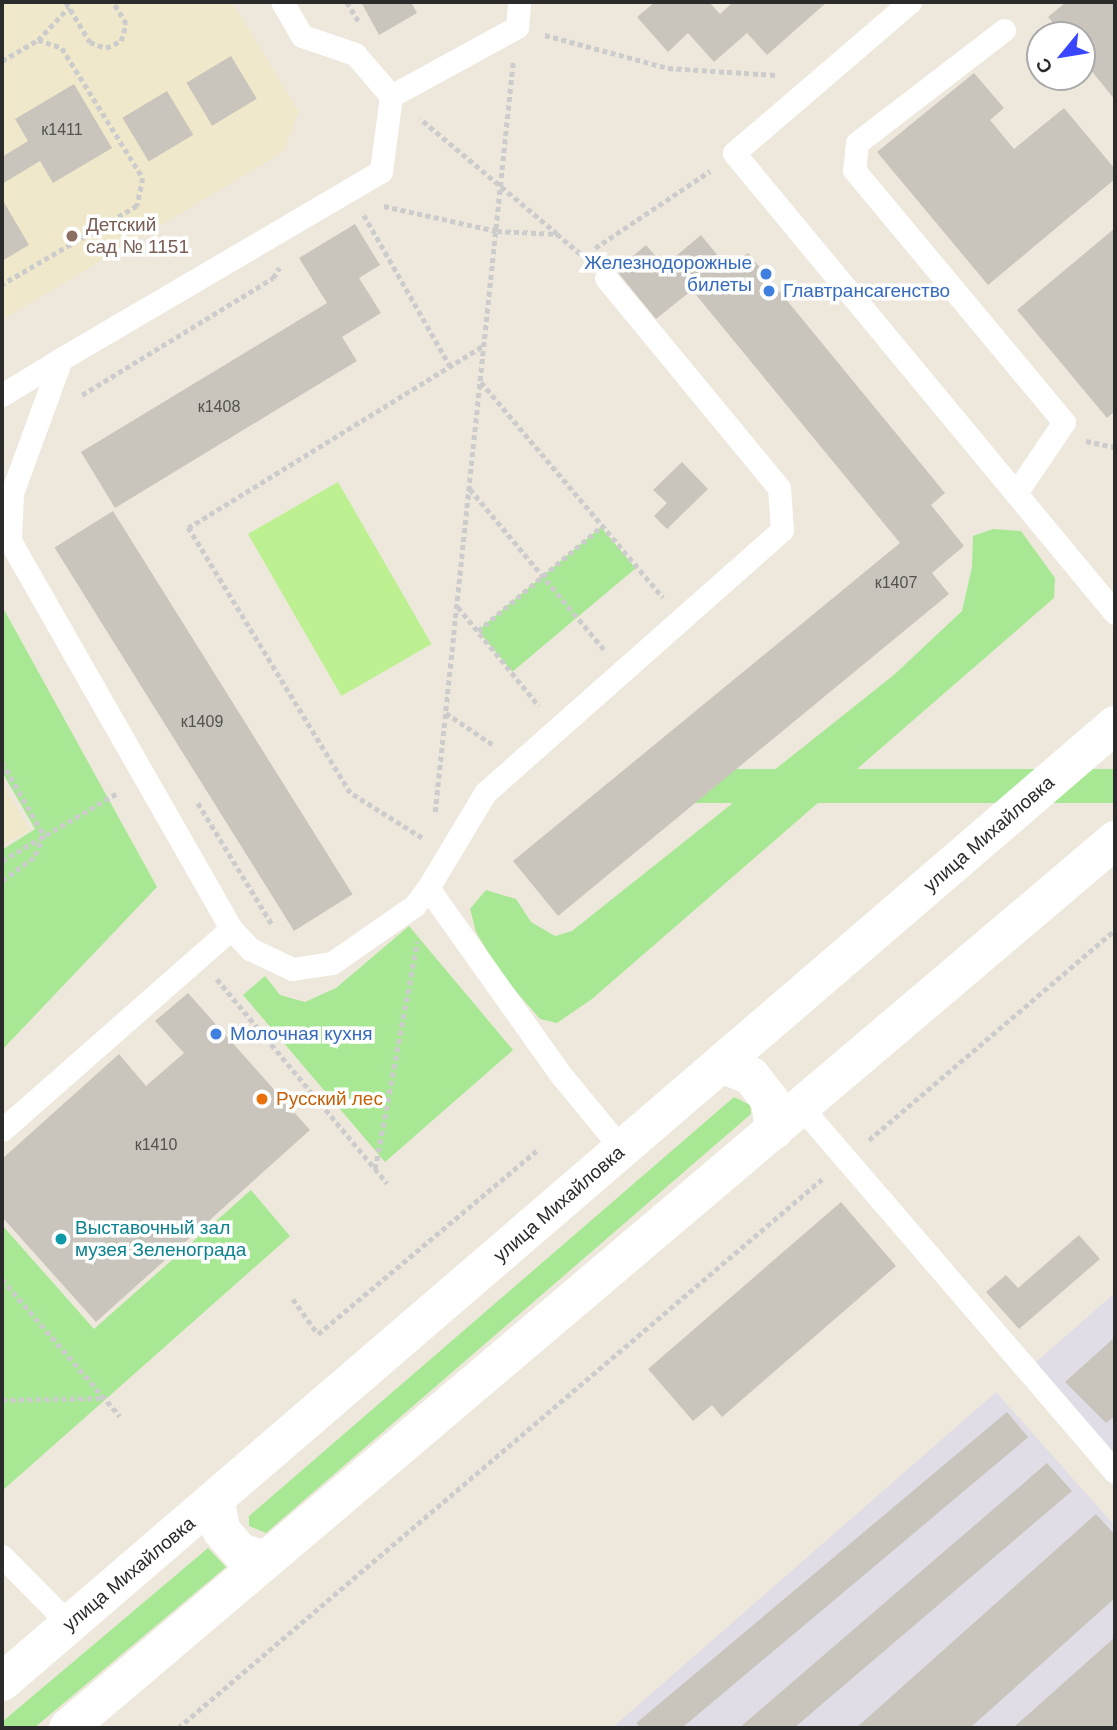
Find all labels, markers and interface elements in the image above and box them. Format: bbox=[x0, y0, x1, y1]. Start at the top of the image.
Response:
north arrow bbox=[1026, 21, 1096, 91]
text: С bbox=[1032, 55, 1057, 77]
house number: к1411 bbox=[41, 120, 83, 140]
place label: Детский сад № 1151 bbox=[86, 214, 189, 258]
marker: Детский сад № 1151 bbox=[64, 228, 80, 244]
place label: Железнодорожные билеты bbox=[584, 252, 752, 296]
marker: Железнодорожные билеты bbox=[758, 266, 774, 282]
place label: Главтрансагенство bbox=[783, 280, 950, 302]
marker: Главтрансагенство bbox=[761, 283, 777, 299]
house number: к1408 bbox=[198, 397, 240, 417]
house number: к1407 bbox=[875, 573, 917, 593]
house number: к1409 bbox=[181, 712, 223, 732]
street label: улица Михайловка bbox=[919, 771, 1059, 897]
place label: Молочная кухня bbox=[230, 1023, 372, 1045]
marker: Молочная кухня bbox=[208, 1026, 224, 1042]
place label: Русский лес bbox=[276, 1088, 383, 1110]
marker: Русский лес bbox=[254, 1091, 270, 1107]
house number: к1410 bbox=[135, 1135, 177, 1155]
street label: улица Михайловка bbox=[489, 1141, 629, 1267]
place label: Выставочный зал музея Зеленограда bbox=[75, 1217, 246, 1261]
marker: Выставочный зал музея Зеленограда bbox=[53, 1231, 69, 1247]
street label: улица Михайловка bbox=[58, 1512, 200, 1636]

